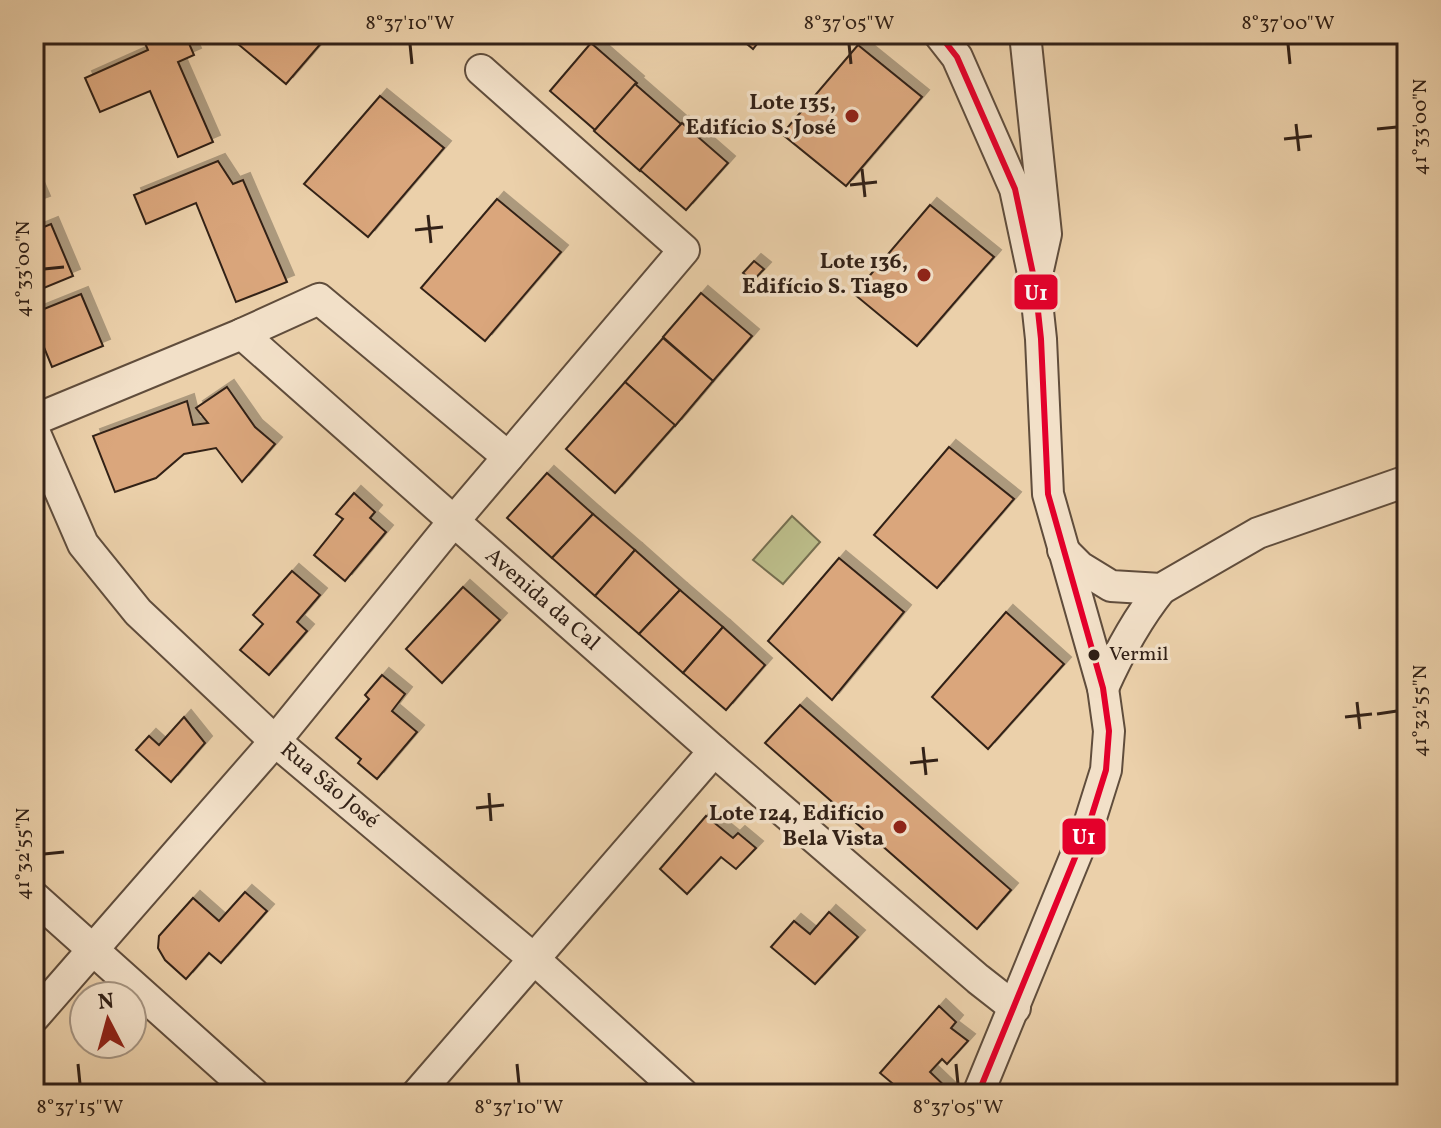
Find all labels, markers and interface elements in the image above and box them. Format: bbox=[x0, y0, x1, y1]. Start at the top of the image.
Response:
text: 8°37'10"W bbox=[366, 10, 454, 38]
text: 8°37'05"W bbox=[804, 10, 894, 38]
text: 8°37'00"W bbox=[1241, 10, 1335, 38]
text: 41°33'00"N bbox=[1407, 78, 1435, 175]
place label: Lote 135, Edifício S. José bbox=[685, 88, 836, 144]
marker: Lote 135, Edifício S. José bbox=[843, 107, 861, 125]
text: 41°33'00"N bbox=[10, 220, 38, 317]
place label: Lote 136, Edifício S. Tiago bbox=[742, 247, 908, 303]
marker: Lote 136, Edifício S. Tiago bbox=[915, 266, 933, 284]
line badge: U1 bbox=[1013, 273, 1059, 311]
text: U1 bbox=[1024, 279, 1048, 310]
street label: Avenida da Cal bbox=[478, 541, 606, 659]
place label: Vermil bbox=[1109, 641, 1168, 669]
marker: Vermil bbox=[1086, 647, 1102, 663]
text: 41°32'55"N bbox=[1407, 665, 1435, 757]
street label: Rua São José bbox=[273, 735, 385, 837]
place label: Lote 124, Edifício Bela Vista bbox=[709, 799, 884, 855]
text: 41°32'55"N bbox=[10, 808, 38, 900]
line badge: U1 bbox=[1061, 817, 1107, 856]
marker: Lote 124, Edifício Bela Vista bbox=[891, 818, 909, 836]
text: U1 bbox=[1072, 823, 1096, 854]
north arrow bbox=[68, 980, 148, 1060]
text: N bbox=[97, 986, 116, 1019]
text: 8°37'15"W bbox=[37, 1094, 123, 1122]
text: 8°37'10"W bbox=[475, 1094, 563, 1122]
text: 8°37'05"W bbox=[913, 1094, 1003, 1122]

